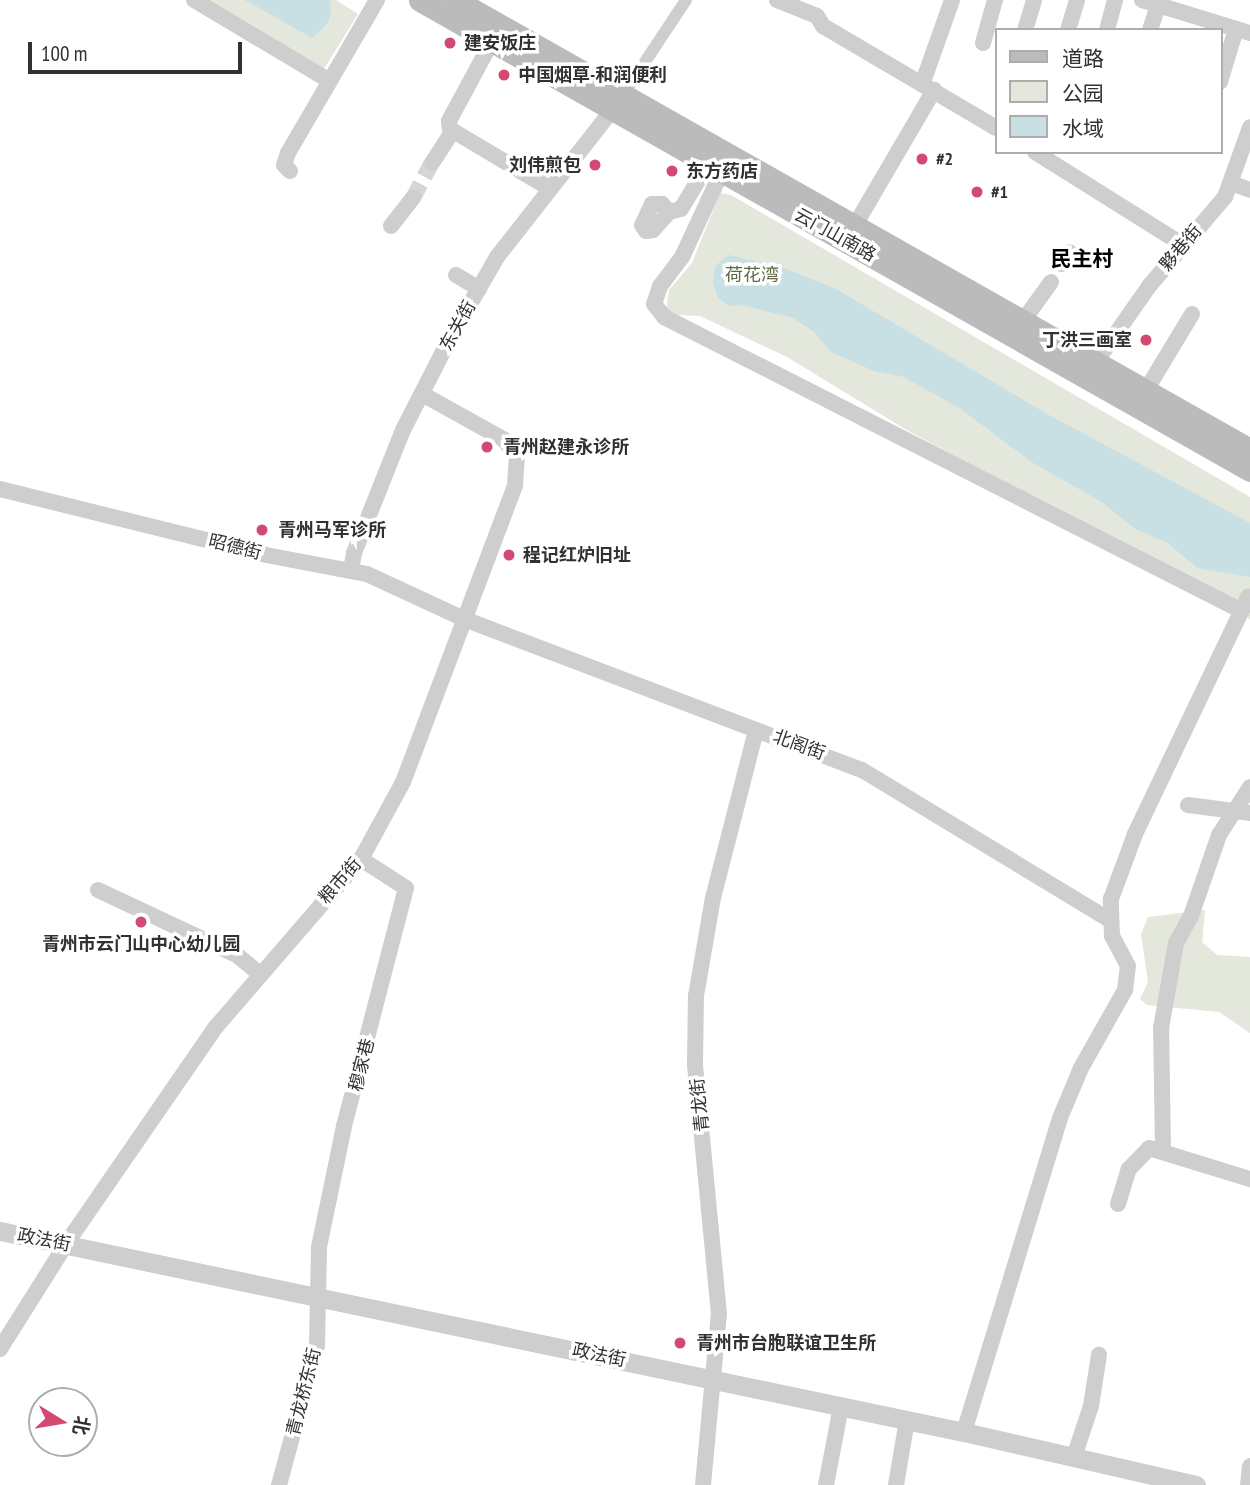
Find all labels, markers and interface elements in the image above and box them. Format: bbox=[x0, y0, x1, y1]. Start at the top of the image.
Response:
scale bar bbox=[32, 28, 245, 72]
legend bbox=[995, 28, 1222, 154]
place label: 建安饭庄 bbox=[464, 32, 536, 54]
marker: 建安饭庄 bbox=[442, 35, 458, 51]
text: 100 m bbox=[41, 40, 87, 67]
text: 道路 bbox=[1062, 45, 1104, 72]
place label: 中国烟草-和润便利 bbox=[518, 64, 667, 86]
marker: 中国烟草-和润便利 bbox=[496, 67, 512, 83]
text: 公园 bbox=[1062, 80, 1104, 107]
text: 水域 bbox=[1062, 115, 1104, 142]
place label: #2 bbox=[936, 148, 953, 170]
marker: #2 bbox=[914, 151, 930, 167]
place label: 刘伟煎包 bbox=[509, 154, 581, 176]
marker: 刘伟煎包 bbox=[587, 157, 603, 173]
place label: 东方药店 bbox=[686, 160, 758, 182]
marker: 东方药店 bbox=[664, 163, 680, 179]
place label: #1 bbox=[991, 181, 1008, 203]
marker: #1 bbox=[969, 184, 985, 200]
street label: 云门山南路 bbox=[790, 204, 880, 266]
street label: 夥巷街 bbox=[1155, 220, 1207, 276]
district label: 民主村 bbox=[1051, 246, 1113, 272]
park label: 荷花湾 bbox=[725, 264, 779, 286]
street label: 东关街 bbox=[435, 297, 481, 355]
place label: 丁洪三画室 bbox=[1042, 329, 1132, 351]
marker: 丁洪三画室 bbox=[1138, 332, 1154, 348]
place label: 青州赵建永诊所 bbox=[503, 436, 629, 458]
marker: 青州赵建永诊所 bbox=[477, 437, 497, 457]
place label: 青州马军诊所 bbox=[278, 519, 386, 541]
marker: 青州马军诊所 bbox=[252, 520, 272, 540]
street label: 昭德街 bbox=[206, 530, 264, 564]
place label: 程记红炉旧址 bbox=[523, 544, 631, 566]
marker: 程记红炉旧址 bbox=[501, 547, 517, 563]
street label: 北阁街 bbox=[770, 726, 828, 764]
street label: 粮市街 bbox=[314, 854, 366, 908]
marker: 青州市云门山中心幼儿园 bbox=[133, 914, 149, 930]
place label: 青州市云门山中心幼儿园 bbox=[42, 933, 240, 955]
street label: 穆家巷 bbox=[345, 1036, 379, 1094]
street label: 青龙街 bbox=[686, 1077, 714, 1133]
street label: 政法街 bbox=[15, 1224, 73, 1256]
place label: 青州市台胞联谊卫生所 bbox=[696, 1332, 876, 1354]
marker: 青州市台胞联谊卫生所 bbox=[670, 1333, 690, 1353]
street label: 政法街 bbox=[570, 1339, 628, 1371]
street label: 青龙桥东街 bbox=[283, 1346, 325, 1438]
north arrow bbox=[28, 1387, 98, 1457]
text: 北 bbox=[68, 1414, 95, 1437]

